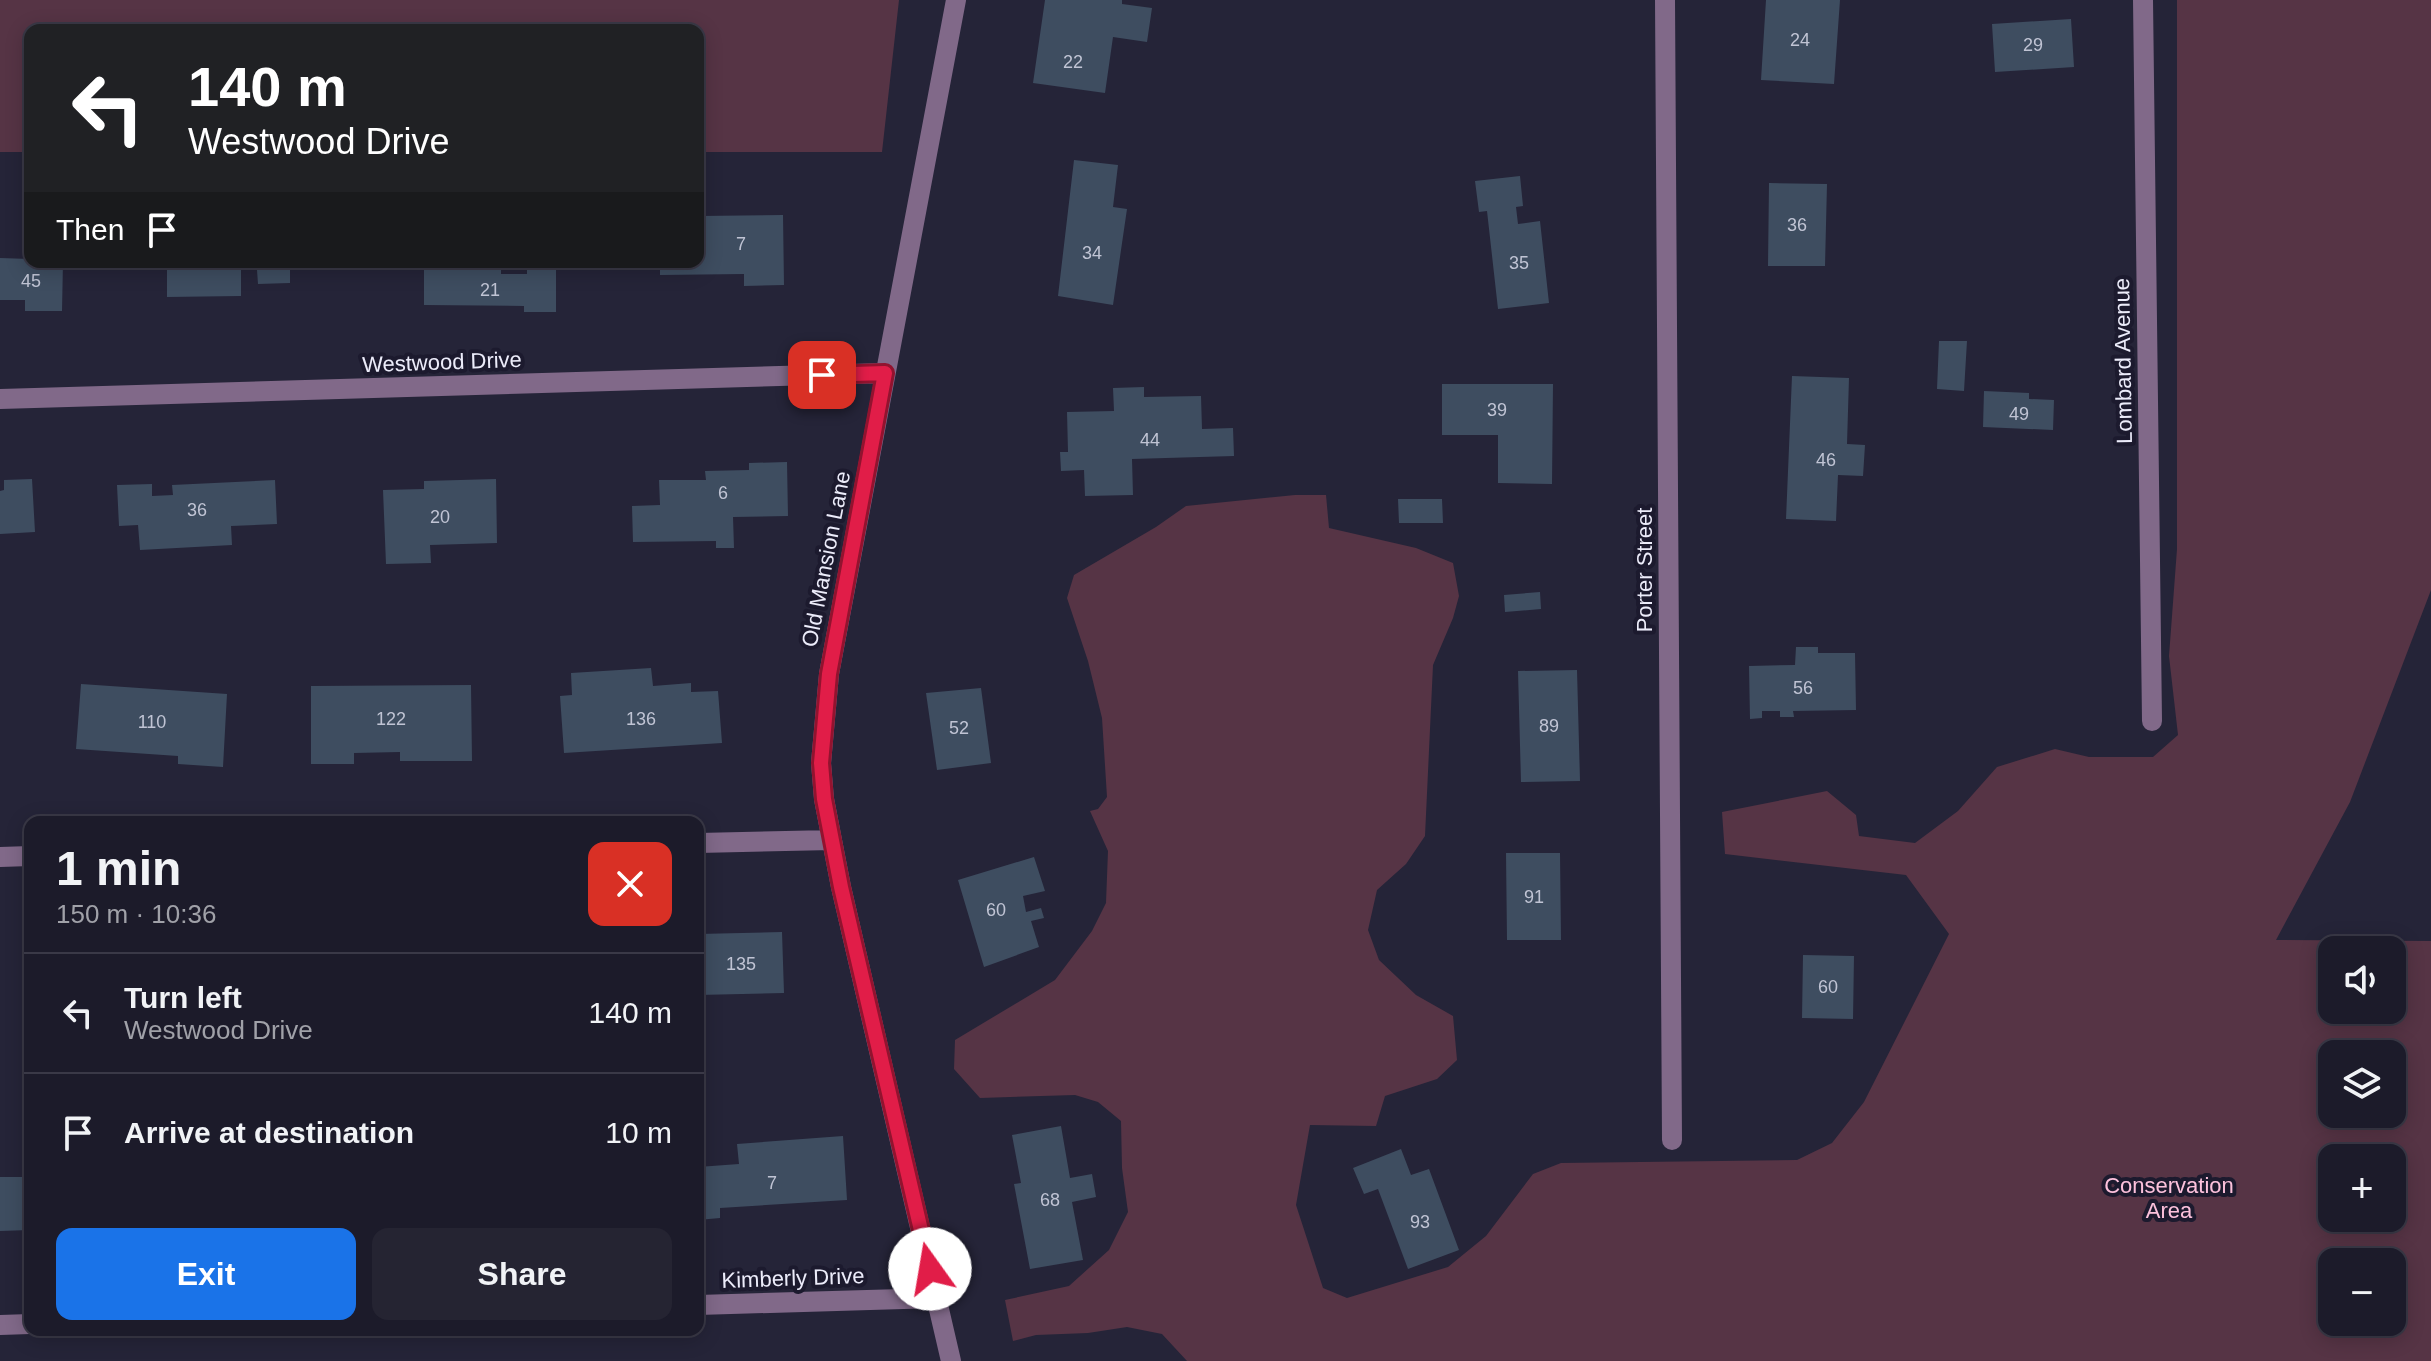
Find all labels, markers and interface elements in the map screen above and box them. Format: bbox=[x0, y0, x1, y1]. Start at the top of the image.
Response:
house number: 24 bbox=[1790, 30, 1810, 50]
house number: 29 bbox=[2023, 35, 2043, 55]
house number: 22 bbox=[1063, 52, 1083, 72]
text: 140 m bbox=[188, 55, 347, 118]
icon: left bbox=[56, 56, 160, 160]
text: Westwood Drive bbox=[188, 121, 449, 162]
icon: arrive bbox=[140, 208, 184, 252]
text: Then bbox=[56, 213, 124, 246]
house number: 36 bbox=[1787, 215, 1807, 235]
house number: 7 bbox=[736, 234, 746, 254]
house number: 34 bbox=[1082, 243, 1102, 263]
house number: 35 bbox=[1509, 253, 1529, 273]
house number: 45 bbox=[21, 271, 41, 291]
street label: Lombard Avenue bbox=[2109, 278, 2137, 444]
house number: 21 bbox=[480, 280, 500, 300]
pin bbox=[788, 341, 856, 409]
street label: Westwood Drive bbox=[362, 347, 522, 377]
icon: arrive bbox=[800, 353, 844, 397]
house number: 39 bbox=[1487, 400, 1507, 420]
house number: 49 bbox=[2009, 404, 2029, 424]
house number: 44 bbox=[1140, 430, 1160, 450]
house number: 46 bbox=[1816, 450, 1836, 470]
street label: Old Mansion Lane bbox=[797, 469, 855, 649]
house number: 6 bbox=[718, 483, 728, 503]
house number: 36 bbox=[187, 500, 207, 520]
house number: 20 bbox=[430, 507, 450, 527]
street label: Porter Street bbox=[1632, 508, 1657, 632]
house number: 56 bbox=[1793, 678, 1813, 698]
house number: 122 bbox=[376, 709, 406, 729]
house number: 136 bbox=[626, 709, 656, 729]
house number: 110 bbox=[138, 712, 166, 732]
house number: 89 bbox=[1539, 716, 1559, 736]
house number: 52 bbox=[949, 718, 969, 738]
text: 1 min bbox=[56, 842, 181, 895]
button: close bbox=[588, 842, 672, 926]
house number: 91 bbox=[1524, 887, 1544, 907]
text: 150 m · 10:36 bbox=[56, 899, 216, 929]
house number: 60 bbox=[986, 900, 1006, 920]
map controls bbox=[2318, 936, 2406, 1336]
button: sound bbox=[2318, 936, 2406, 1024]
house number: 135 bbox=[726, 954, 756, 974]
house number: 60 bbox=[1818, 977, 1838, 997]
text: Turn left bbox=[124, 981, 242, 1014]
icon: left bbox=[56, 991, 100, 1035]
text: 140 m bbox=[589, 996, 672, 1029]
text: Westwood Drive bbox=[124, 1015, 313, 1045]
button: layers bbox=[2318, 1040, 2406, 1128]
icon: arrive bbox=[56, 1111, 100, 1155]
text: Arrive at destination bbox=[124, 1116, 414, 1149]
text: 10 m bbox=[605, 1116, 672, 1149]
button: + bbox=[2318, 1144, 2406, 1232]
house number: 7 bbox=[767, 1173, 777, 1193]
park label: Conservation Area bbox=[2104, 1173, 2234, 1223]
house number: 68 bbox=[1040, 1190, 1060, 1210]
house number: 93 bbox=[1410, 1212, 1430, 1232]
position arrow bbox=[888, 1227, 972, 1311]
button: Exit bbox=[56, 1228, 356, 1320]
button: Share bbox=[372, 1228, 672, 1320]
button: − bbox=[2318, 1248, 2406, 1336]
street label: Kimberly Drive bbox=[721, 1263, 865, 1293]

